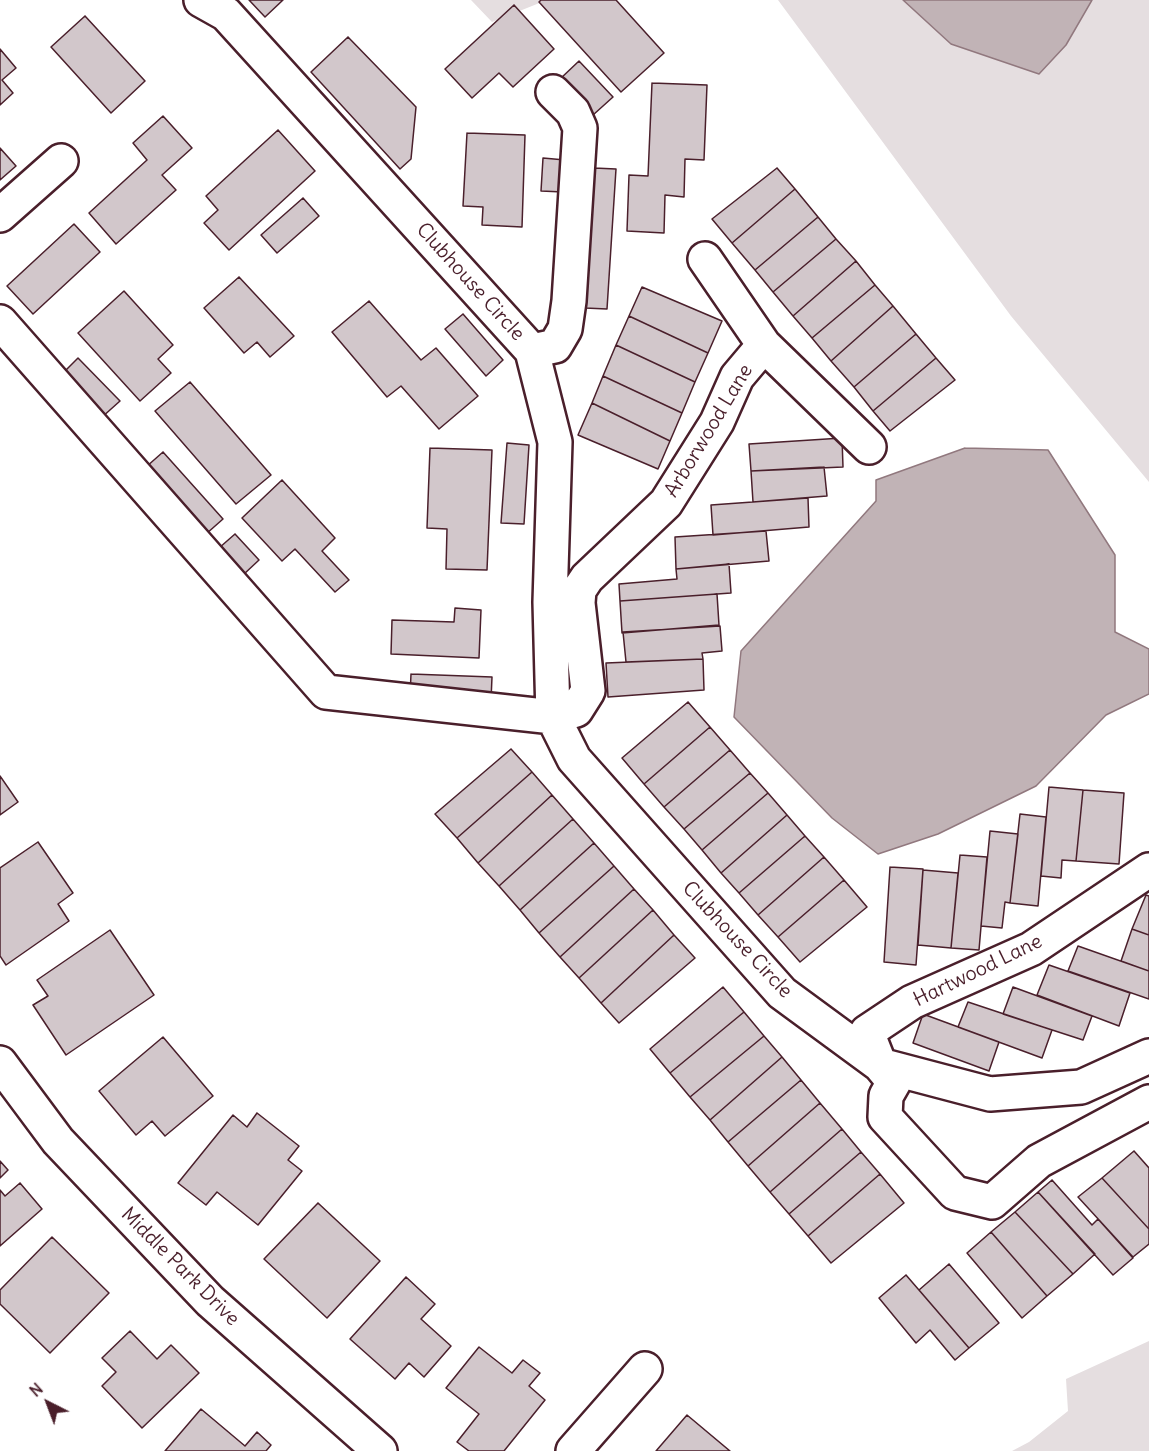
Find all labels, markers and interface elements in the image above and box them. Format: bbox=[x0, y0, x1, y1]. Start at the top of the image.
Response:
street label: Clubhouse Circle bbox=[411, 218, 529, 346]
street label: Arborwood Lane bbox=[660, 360, 758, 502]
street label: Clubhouse Circle bbox=[677, 877, 797, 1003]
street label: Hartwood Lane bbox=[910, 930, 1046, 1012]
street label: Middle Park Drive bbox=[116, 1203, 244, 1331]
north arrow bbox=[18, 1373, 78, 1433]
text: N bbox=[25, 1378, 47, 1401]

